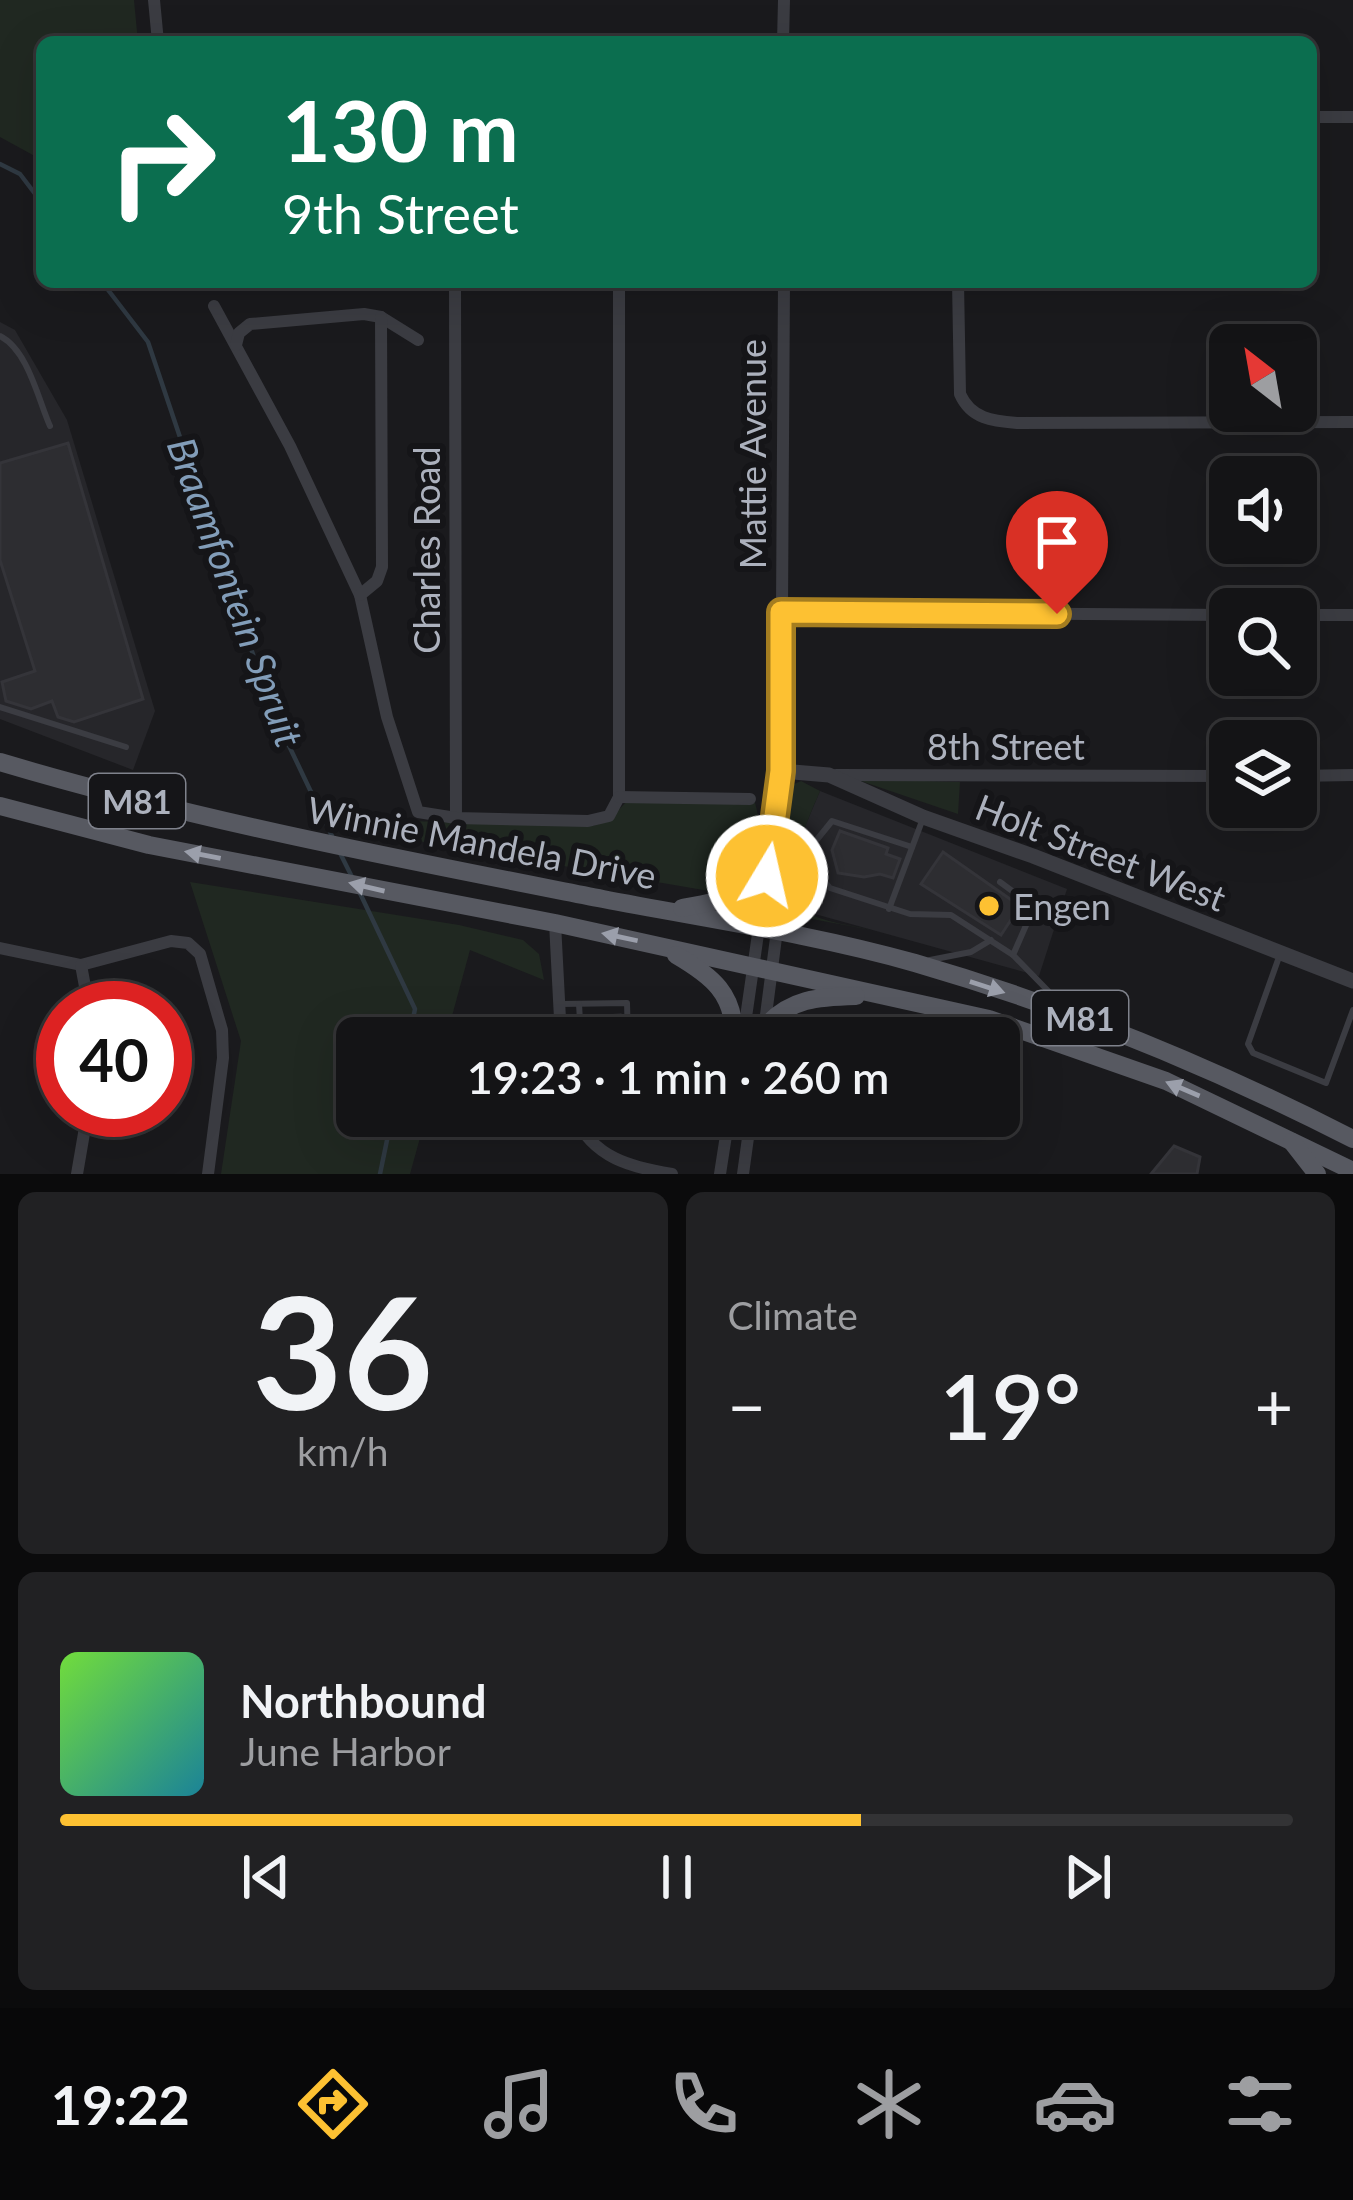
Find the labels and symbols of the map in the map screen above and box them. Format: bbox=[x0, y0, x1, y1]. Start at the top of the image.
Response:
north arrow bbox=[1209, 324, 1317, 432]
street label: Mattie Avenue bbox=[730, 339, 774, 569]
water label: Braamfontein Spruit bbox=[159, 431, 313, 753]
street label: Charles Road bbox=[404, 446, 448, 654]
pin bbox=[1006, 491, 1108, 614]
street label: 8th Street bbox=[927, 724, 1085, 768]
road number: M81 bbox=[89, 774, 185, 828]
street label: Holt Street West bbox=[970, 784, 1232, 920]
street label: Winnie Mandela Drive bbox=[304, 787, 660, 897]
position arrow bbox=[704, 813, 830, 939]
one-way arrow bbox=[183, 845, 221, 864]
one-way arrow bbox=[348, 877, 385, 896]
place label: Engen bbox=[1013, 884, 1111, 928]
marker: Engen bbox=[976, 893, 1002, 919]
one-way arrow bbox=[600, 926, 638, 945]
one-way arrow bbox=[969, 978, 1006, 997]
speed limit sign: 40 bbox=[36, 981, 192, 1137]
road number: M81 bbox=[1032, 991, 1128, 1045]
one-way arrow bbox=[1165, 1078, 1200, 1098]

